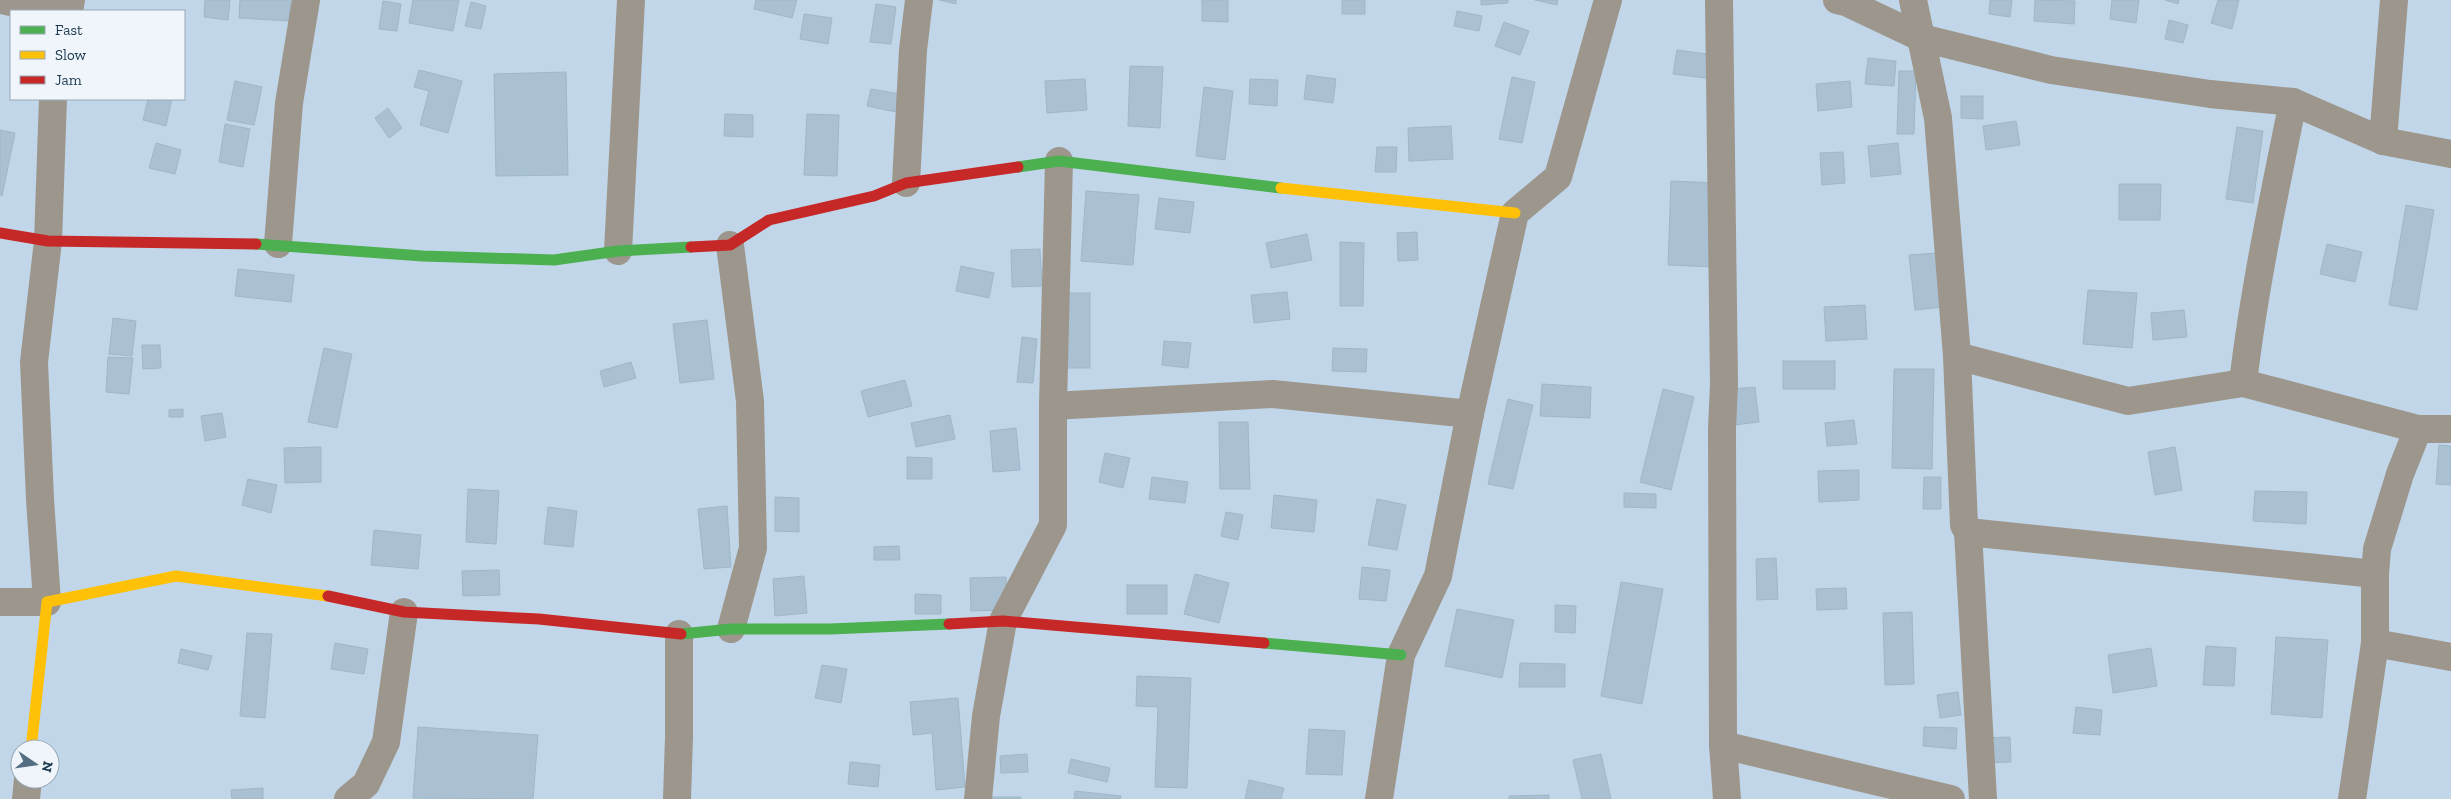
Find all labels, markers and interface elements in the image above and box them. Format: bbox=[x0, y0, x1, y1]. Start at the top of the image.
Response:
legend bbox=[10, 10, 185, 100]
text: Fast bbox=[55, 21, 83, 39]
text: Slow bbox=[55, 46, 87, 64]
text: Jam bbox=[55, 71, 82, 89]
north arrow bbox=[10, 739, 60, 789]
text: N bbox=[38, 760, 57, 774]

